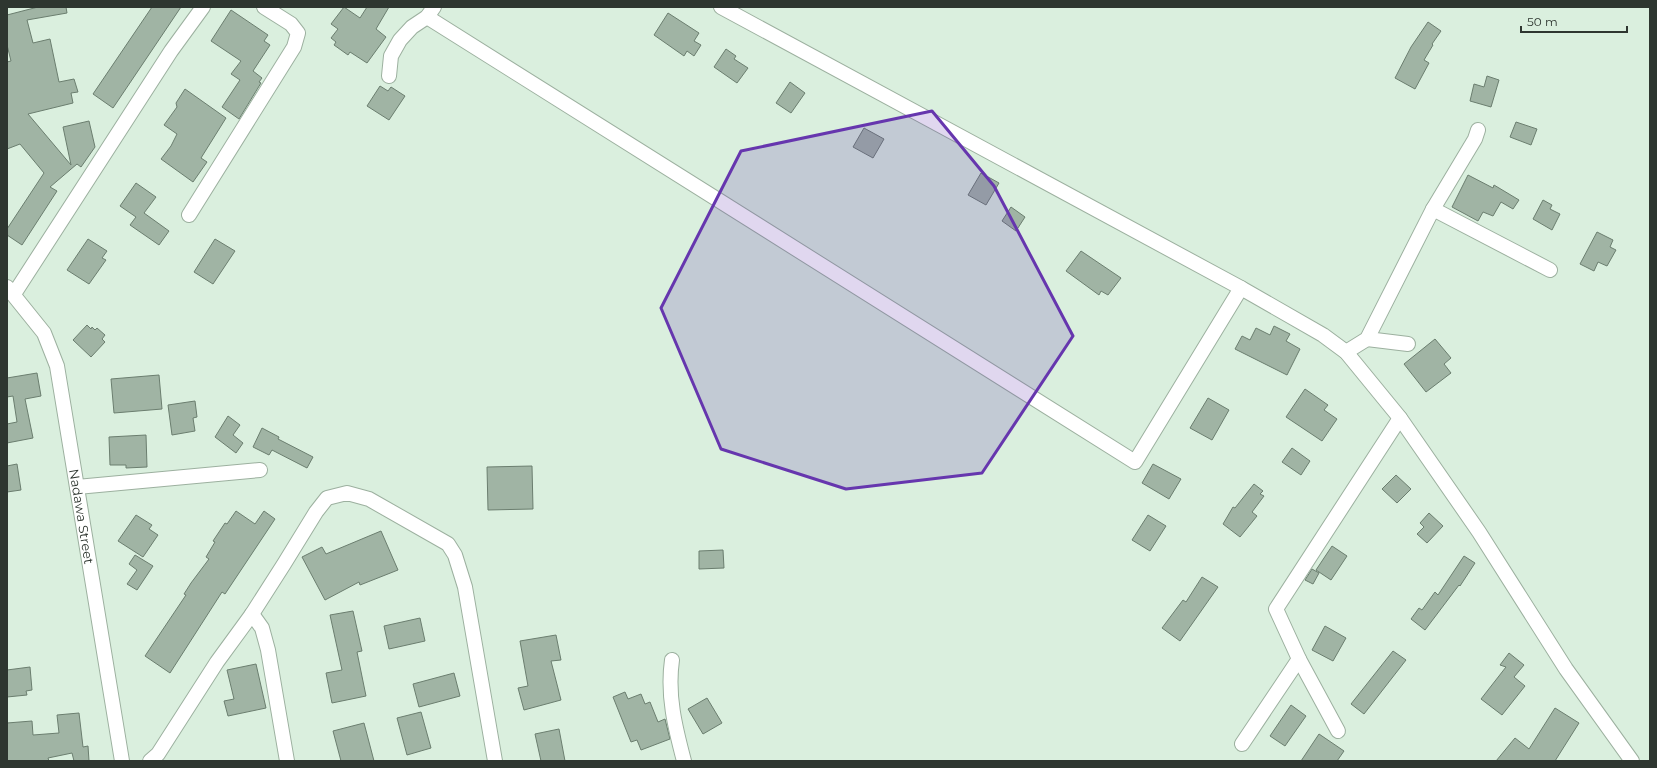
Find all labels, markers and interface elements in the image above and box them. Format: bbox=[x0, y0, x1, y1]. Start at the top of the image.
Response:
scale bar bbox=[1521, 8, 1627, 34]
text: 50 m bbox=[1527, 14, 1558, 29]
street label: Nadawa Street bbox=[66, 468, 97, 565]

